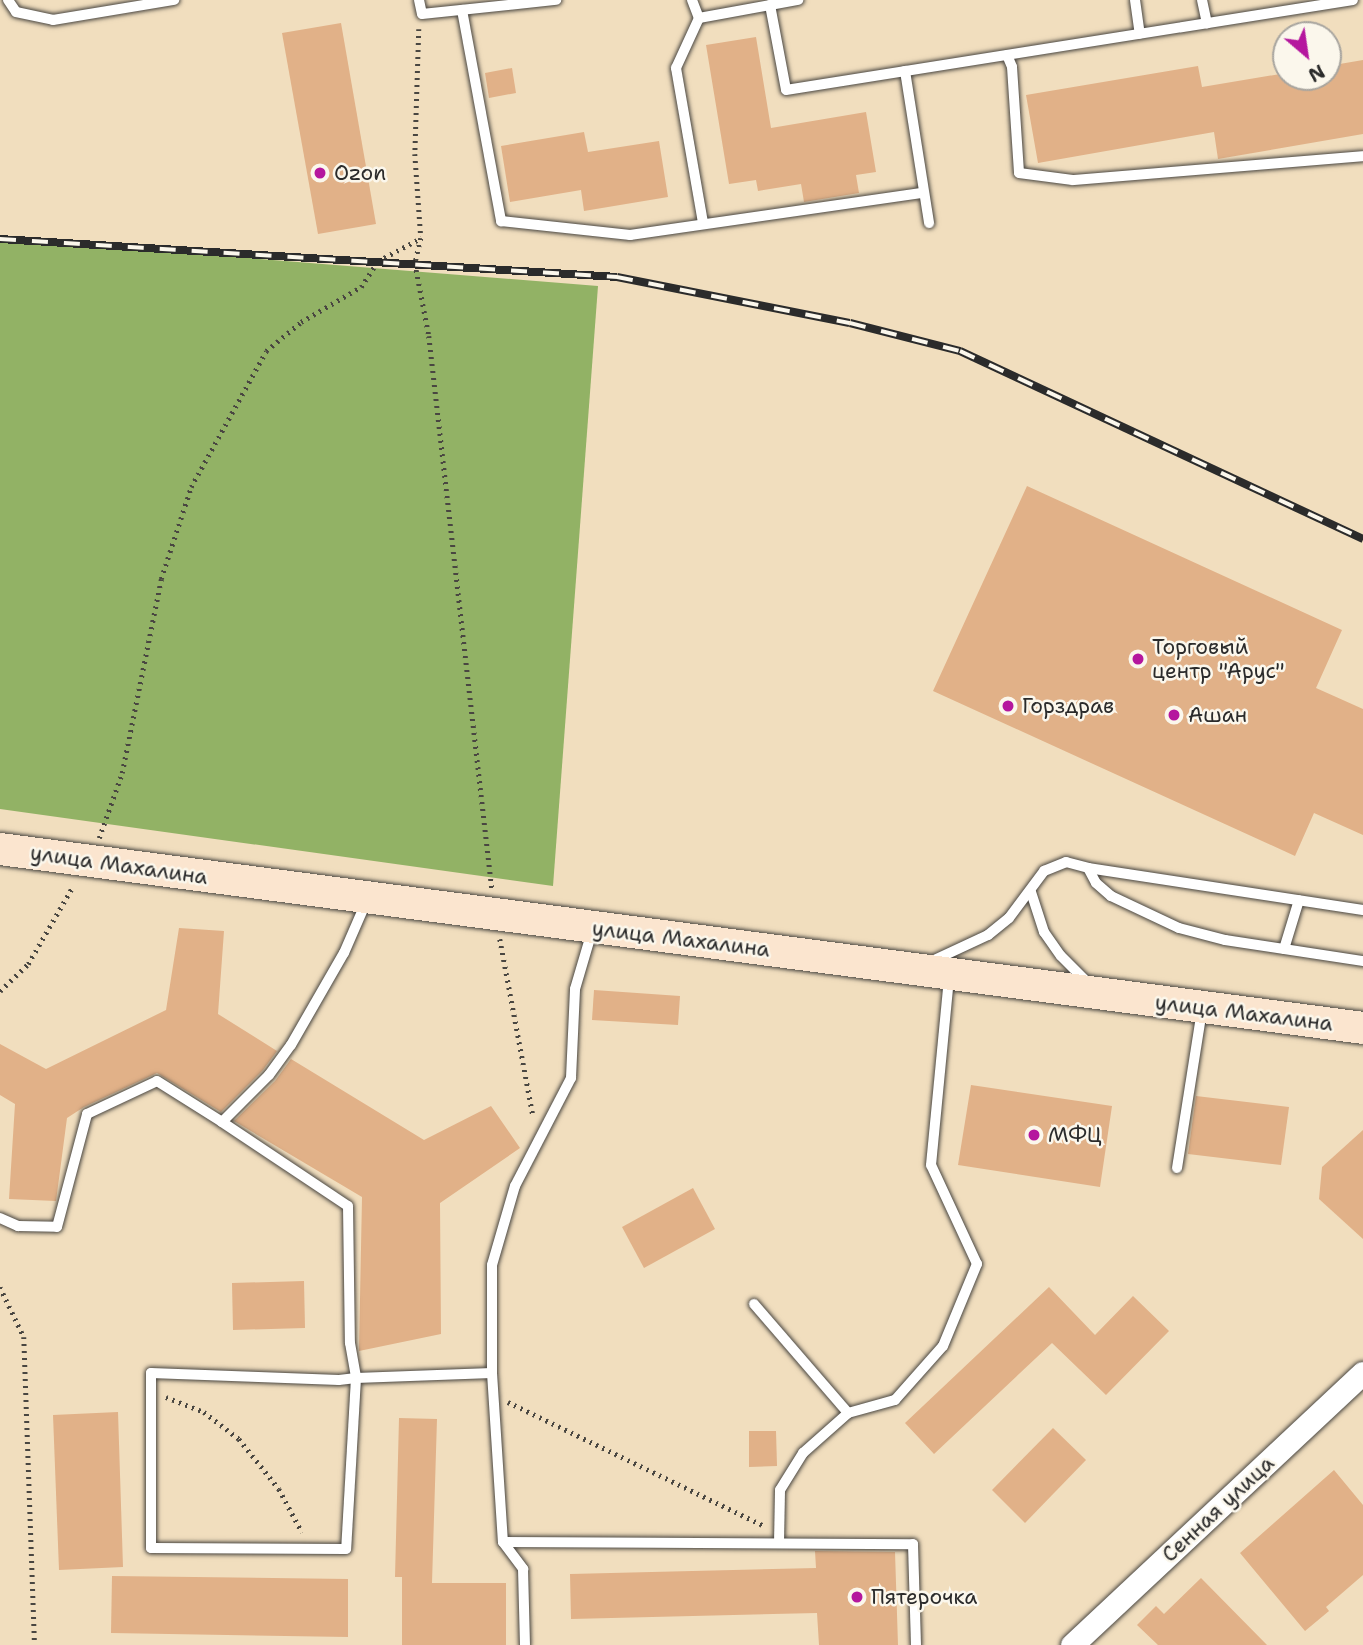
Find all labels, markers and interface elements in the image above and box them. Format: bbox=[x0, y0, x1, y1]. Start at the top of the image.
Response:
north arrow bbox=[1272, 21, 1342, 91]
text: N bbox=[1304, 58, 1329, 88]
place label: Ozon bbox=[334, 160, 386, 186]
marker: Ozon bbox=[312, 165, 328, 181]
place label: Торговый центр "Арус" bbox=[1152, 634, 1285, 684]
marker: Торговый центр "Арус" bbox=[1130, 651, 1146, 667]
place label: Горздрав bbox=[1022, 693, 1114, 719]
marker: Горздрав bbox=[1000, 698, 1016, 714]
place label: Ашан bbox=[1188, 702, 1247, 728]
marker: Ашан bbox=[1166, 707, 1182, 723]
street label: улица Махалина bbox=[29, 840, 209, 890]
street label: улица Махалина bbox=[591, 916, 771, 962]
street label: улица Махалина bbox=[1154, 990, 1334, 1036]
place label: МФЦ bbox=[1048, 1122, 1102, 1148]
marker: МФЦ bbox=[1026, 1127, 1042, 1143]
street label: Сенная улица bbox=[1157, 1451, 1279, 1567]
place label: Пятерочка bbox=[871, 1584, 977, 1610]
marker: Пятерочка bbox=[849, 1589, 865, 1605]

